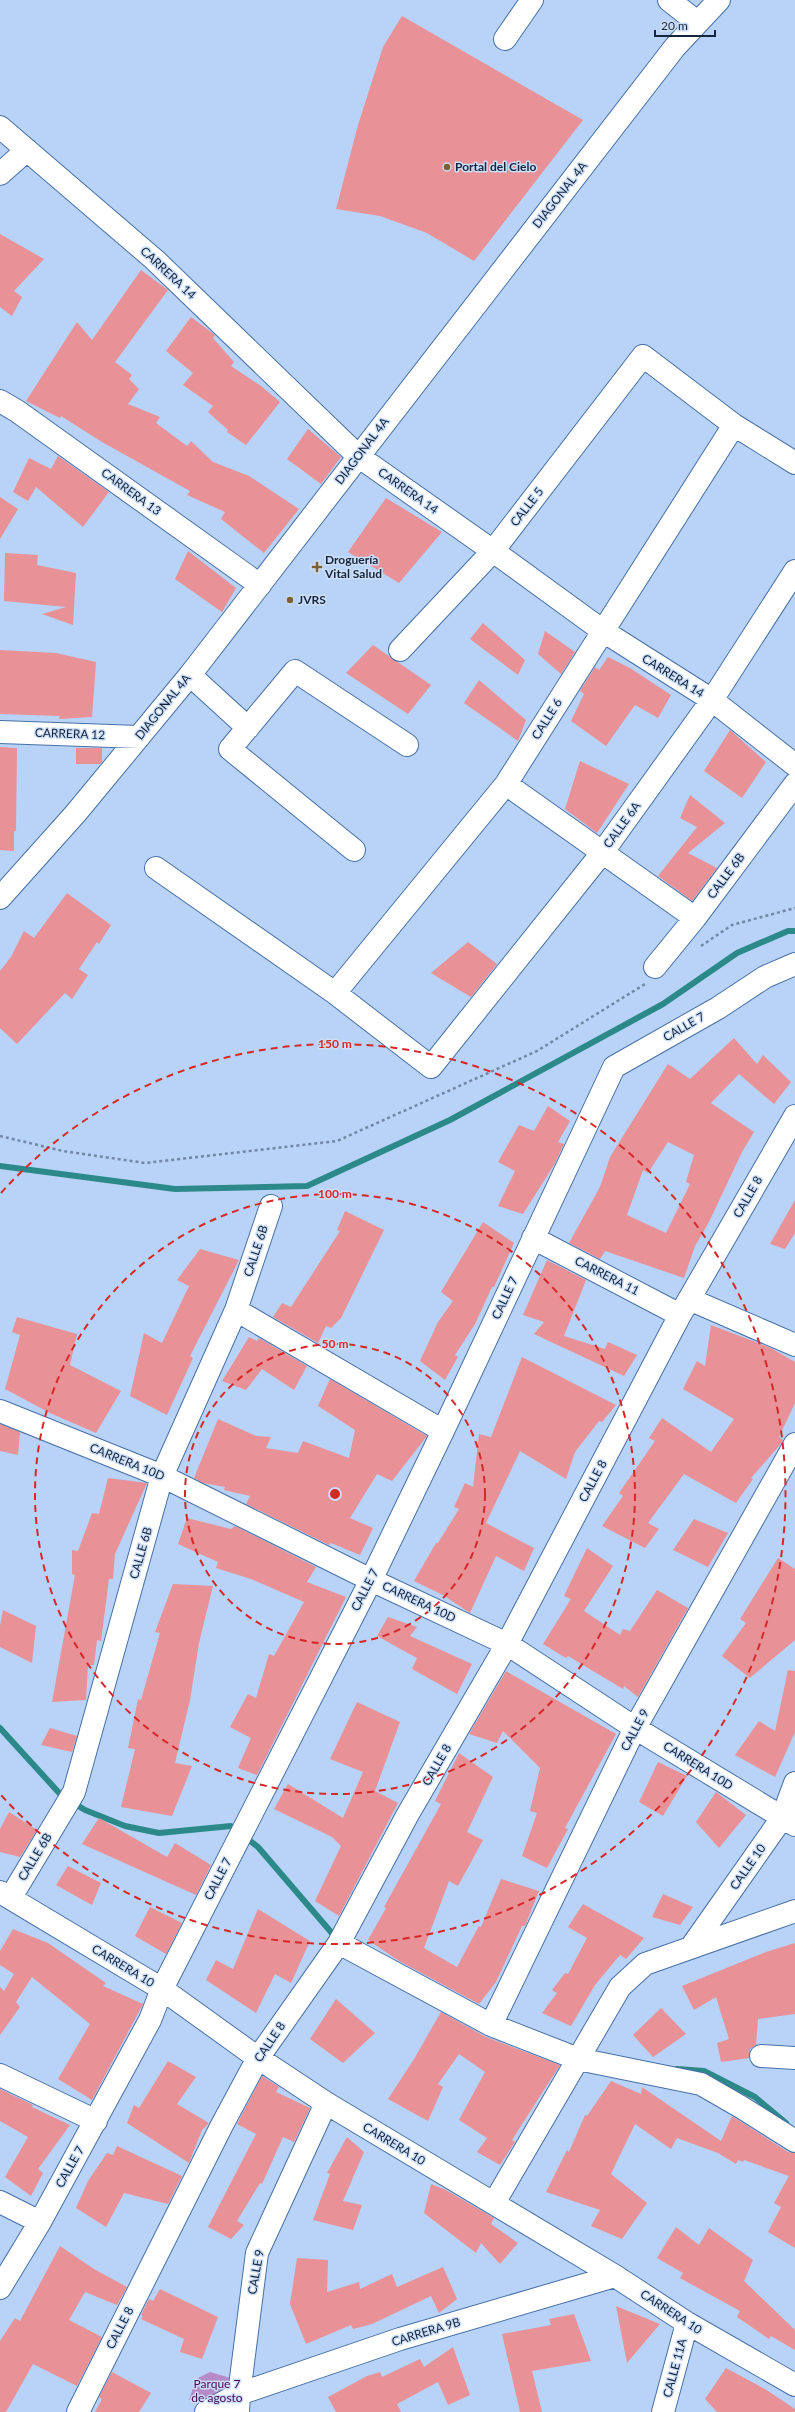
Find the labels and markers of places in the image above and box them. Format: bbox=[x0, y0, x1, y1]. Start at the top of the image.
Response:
place label: Portal del Cielo bbox=[455, 159, 536, 174]
marker: Portal del Cielo bbox=[442, 162, 452, 172]
place label: Droguería Vital Salud bbox=[324, 552, 382, 581]
marker: Droguería Vital Salud bbox=[312, 562, 322, 572]
place label: JVRS bbox=[298, 592, 326, 607]
marker: JVRS bbox=[285, 595, 295, 605]
centre of rings bbox=[328, 1487, 342, 1501]

